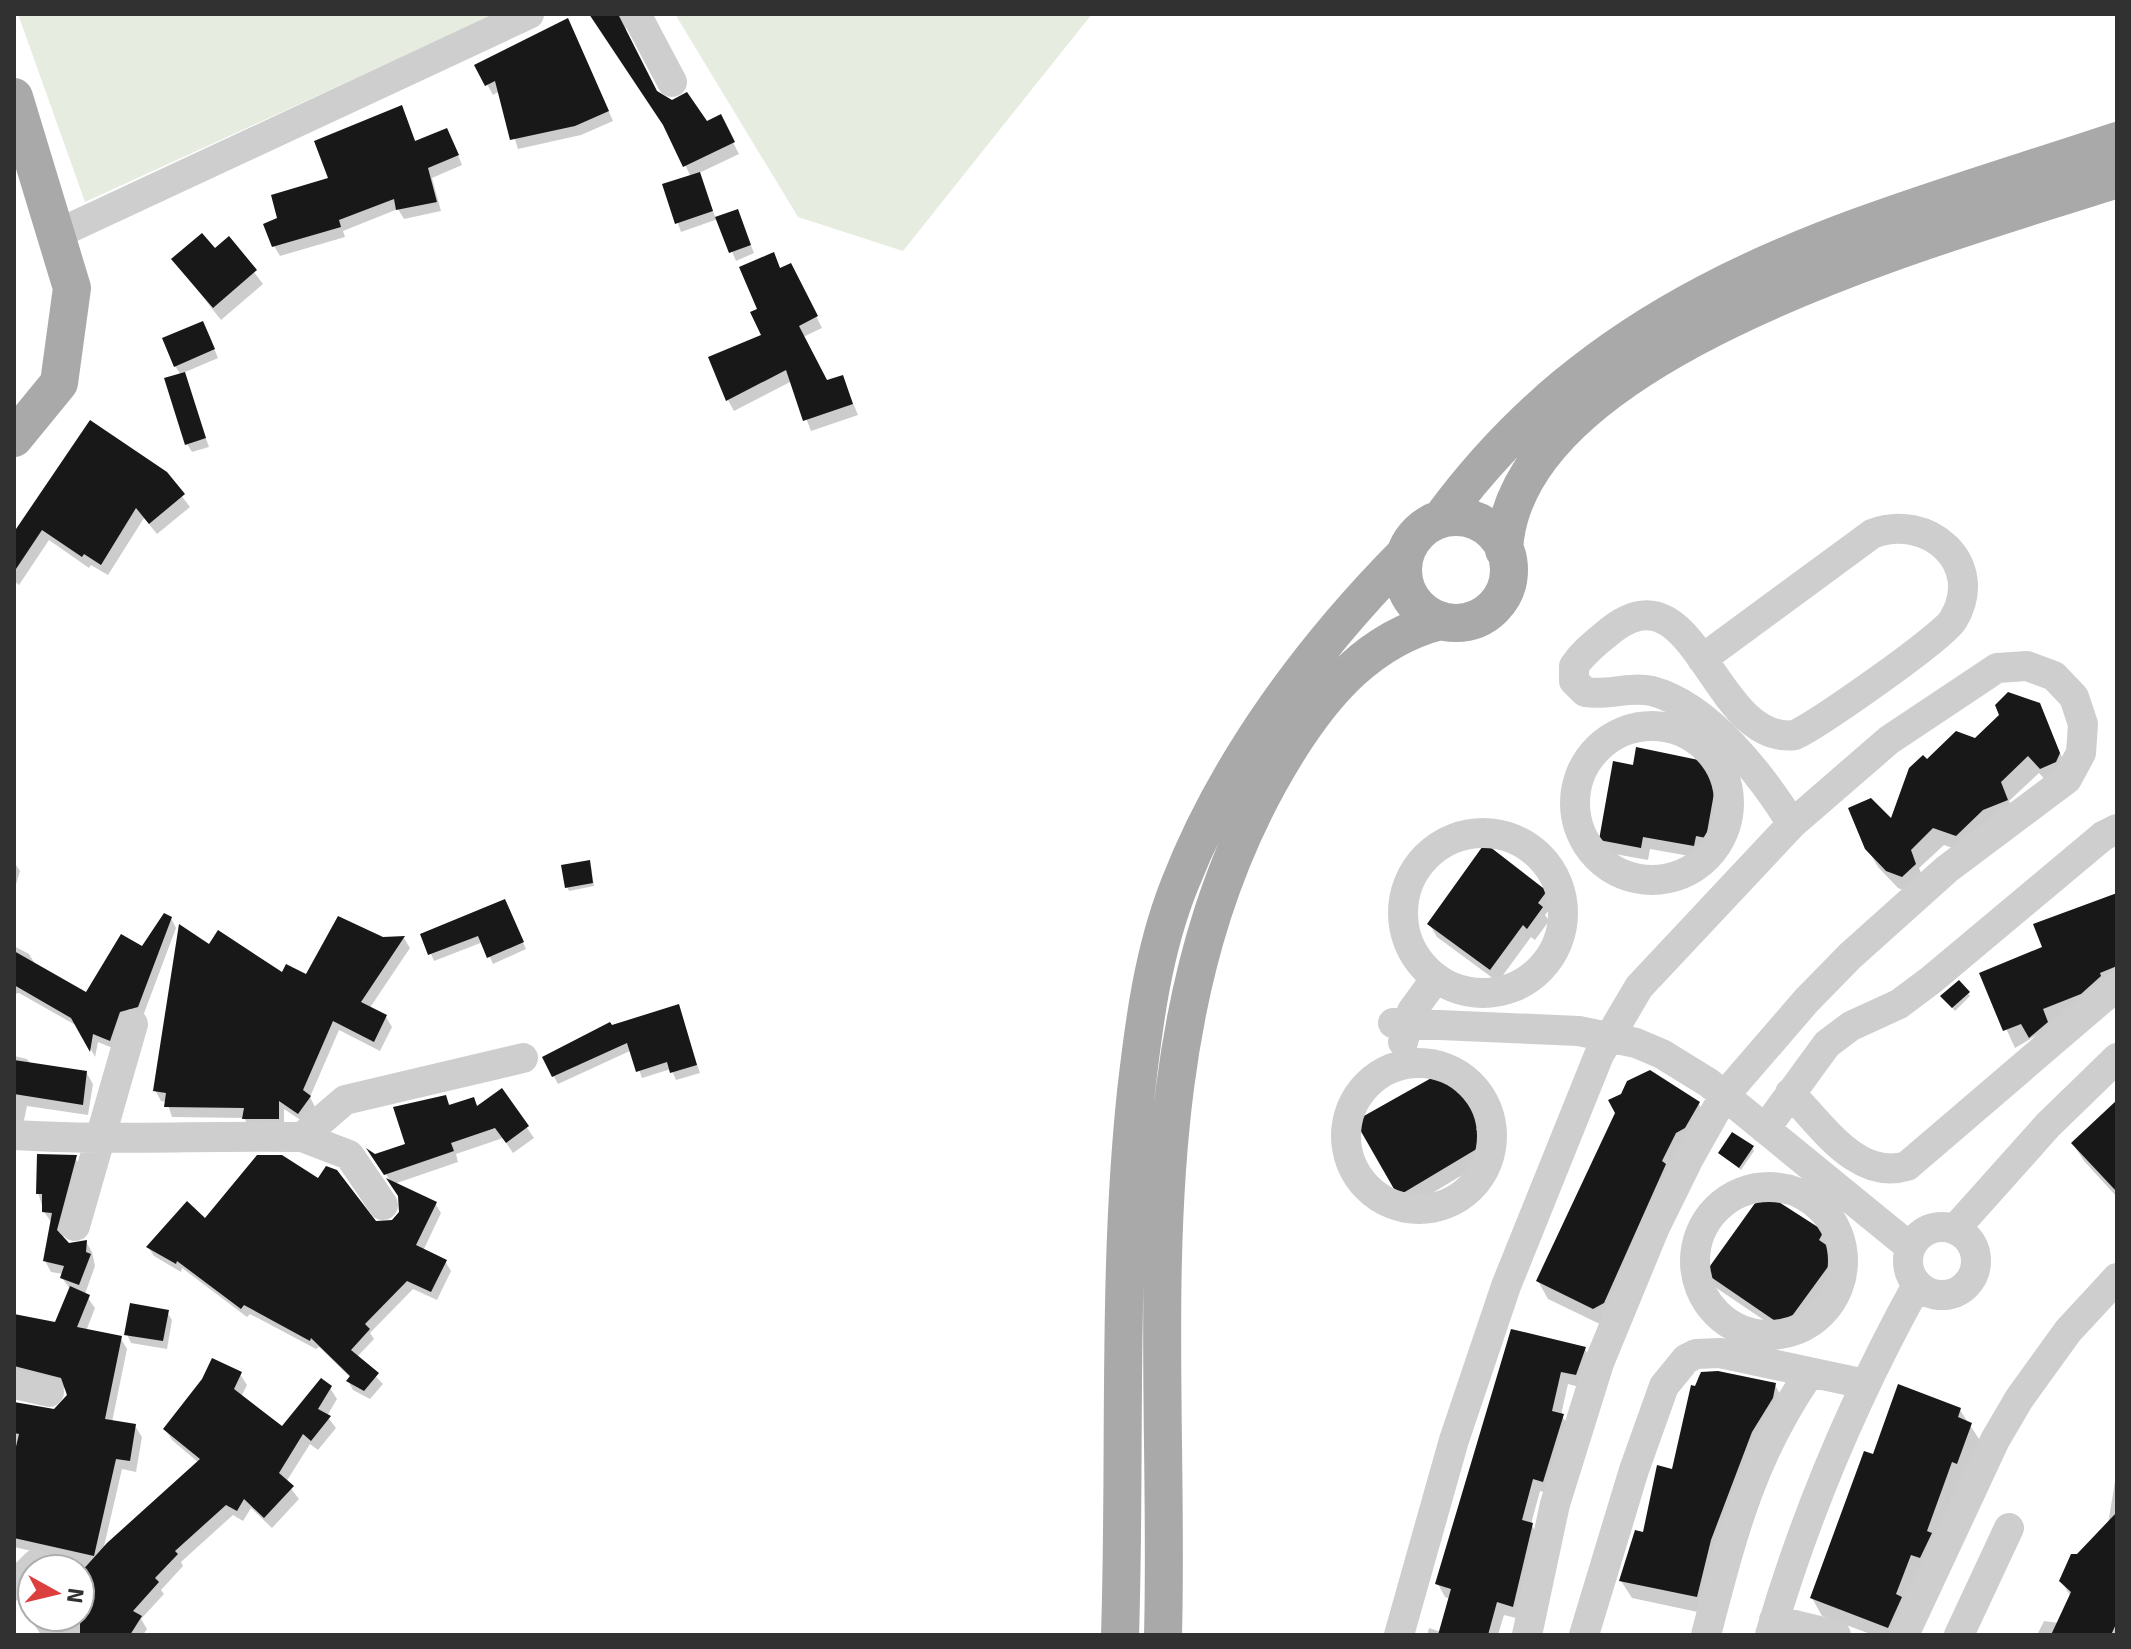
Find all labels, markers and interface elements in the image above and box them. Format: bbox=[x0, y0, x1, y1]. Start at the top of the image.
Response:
north arrow bbox=[16, 1553, 96, 1633]
text: N bbox=[61, 1586, 90, 1605]

